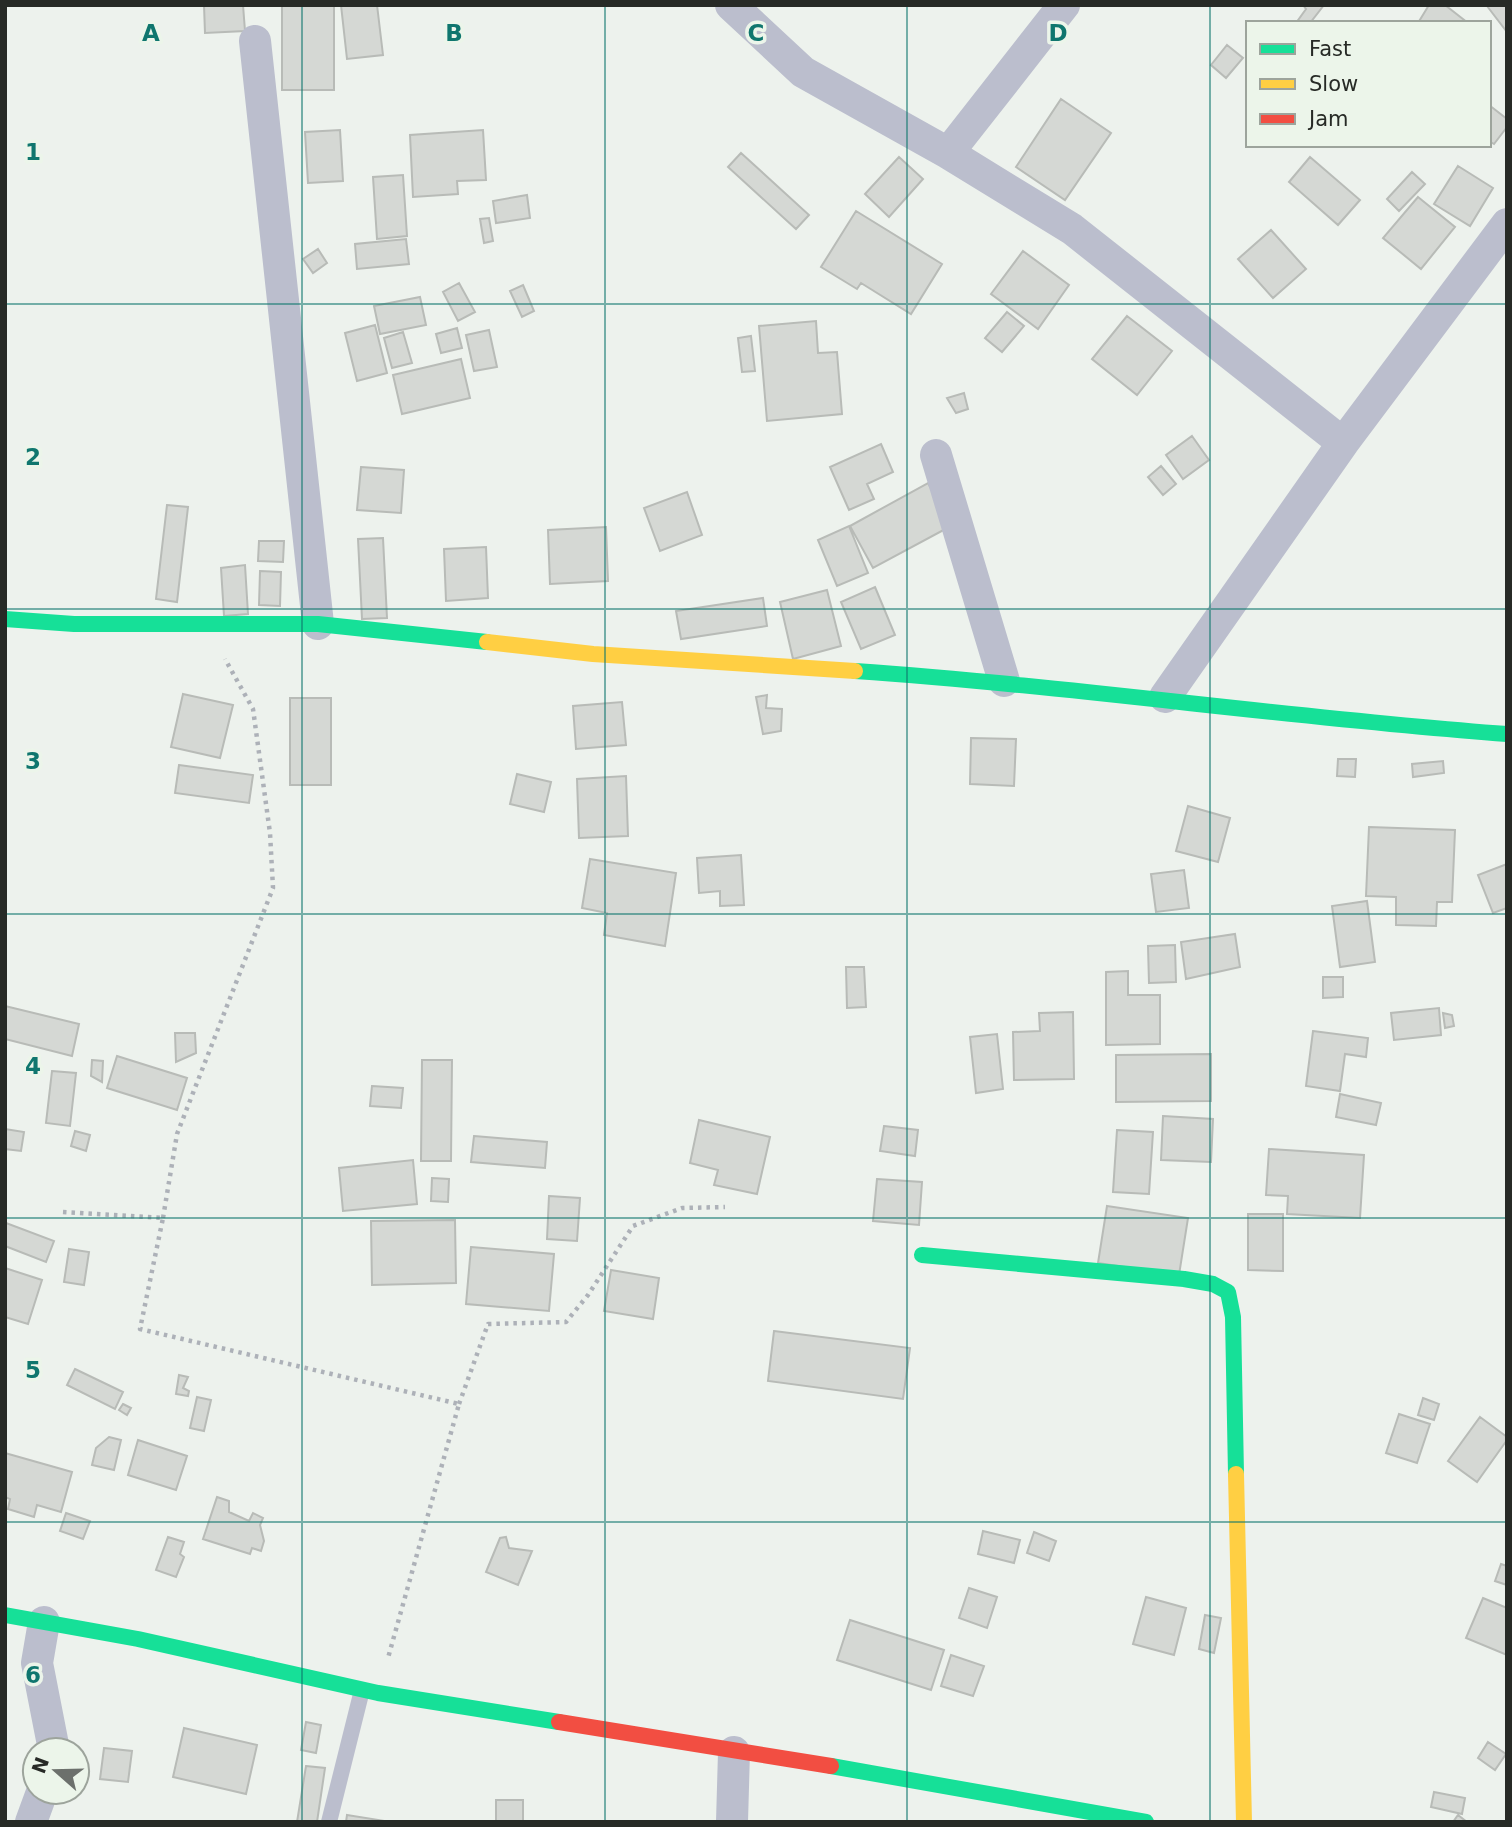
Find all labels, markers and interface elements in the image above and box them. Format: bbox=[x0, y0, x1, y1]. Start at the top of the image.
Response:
text: A bbox=[142, 20, 160, 46]
text: B bbox=[445, 20, 463, 46]
text: C bbox=[748, 20, 764, 46]
text: D bbox=[1048, 20, 1068, 46]
legend bbox=[1246, 21, 1491, 147]
text: Fast bbox=[1309, 37, 1351, 61]
text: Slow bbox=[1309, 72, 1358, 96]
text: Jam bbox=[1307, 107, 1349, 131]
text: 1 bbox=[25, 139, 41, 165]
text: 2 bbox=[25, 444, 41, 470]
text: 3 bbox=[25, 748, 41, 774]
text: 4 bbox=[25, 1053, 41, 1079]
text: 5 bbox=[25, 1357, 41, 1383]
text: 6 bbox=[25, 1662, 41, 1688]
north arrow bbox=[21, 1736, 91, 1806]
text: N bbox=[27, 1754, 53, 1776]

